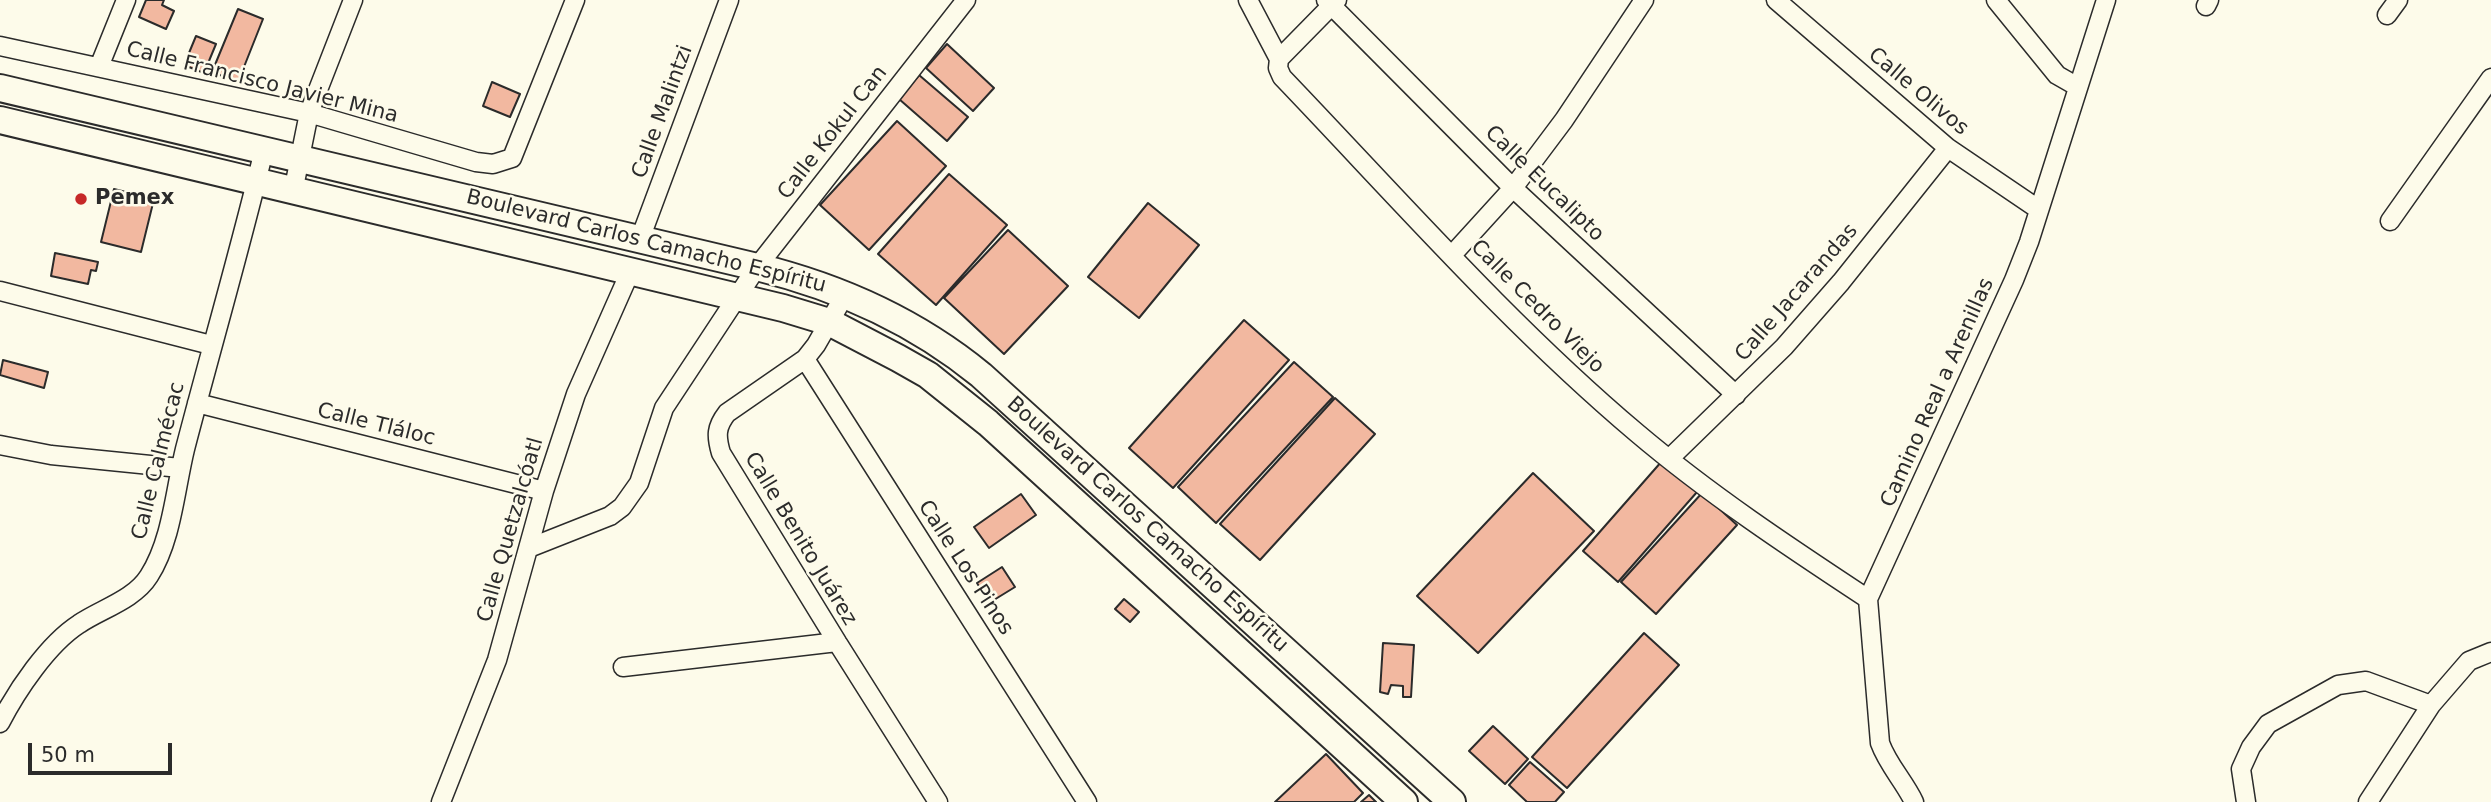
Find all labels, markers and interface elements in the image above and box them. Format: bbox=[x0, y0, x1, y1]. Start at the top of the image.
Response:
street label: Calle Francisco Javier Mina bbox=[123, 37, 401, 129]
street label: Calle Malintzi bbox=[627, 42, 699, 182]
street label: Calle Olivos bbox=[1863, 43, 1973, 141]
street label: Calle Kokul Can bbox=[773, 61, 893, 205]
street label: Calle Eucalipto bbox=[1479, 121, 1609, 247]
street label: Boulevard Carlos Camacho Espíritu bbox=[463, 185, 829, 299]
place label: Pemex bbox=[95, 186, 174, 212]
marker: Pemex bbox=[73, 191, 89, 207]
street label: Calle Jacarandas bbox=[1730, 219, 1864, 367]
street label: Calle Cedro Viejo bbox=[1465, 235, 1609, 379]
street label: Camino Real a Arenillas bbox=[1876, 274, 2000, 512]
street label: Calle Calmécac bbox=[127, 380, 191, 542]
street label: Boulevard Carlos Camacho Espíritu bbox=[1001, 392, 1293, 658]
street label: Calle Tláloc bbox=[314, 398, 438, 452]
street label: Calle Quetzalcóatl bbox=[473, 435, 549, 625]
street label: Calle Benito Juárez bbox=[738, 448, 862, 630]
street label: Calle Los Pinos bbox=[912, 496, 1018, 640]
scale bar bbox=[32, 728, 175, 772]
text: 50 m bbox=[41, 743, 95, 767]

